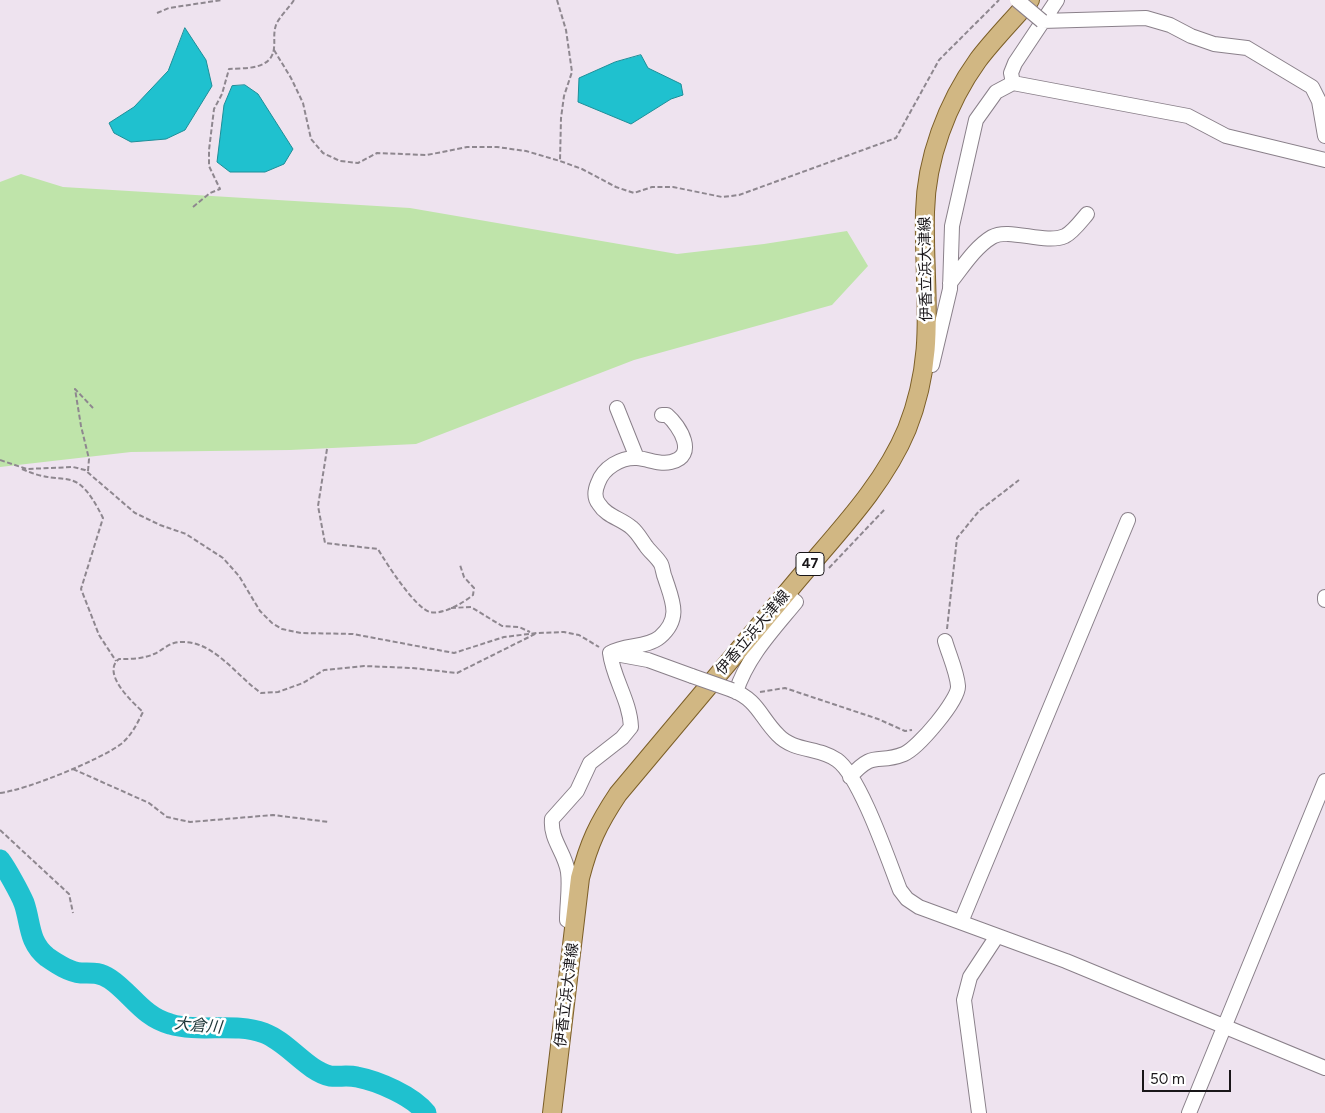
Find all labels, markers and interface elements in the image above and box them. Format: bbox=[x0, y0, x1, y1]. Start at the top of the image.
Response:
street label: 伊香立浜大津線 bbox=[916, 216, 936, 322]
road number: 47 bbox=[796, 552, 824, 576]
street label: 伊香立浜大津線 bbox=[712, 587, 794, 679]
street label: 伊香立浜大津線 bbox=[552, 942, 582, 1048]
water label: 大倉川 bbox=[173, 1014, 223, 1038]
scale bar bbox=[1145, 1060, 1234, 1092]
text: 50 m bbox=[1150, 1070, 1185, 1088]

